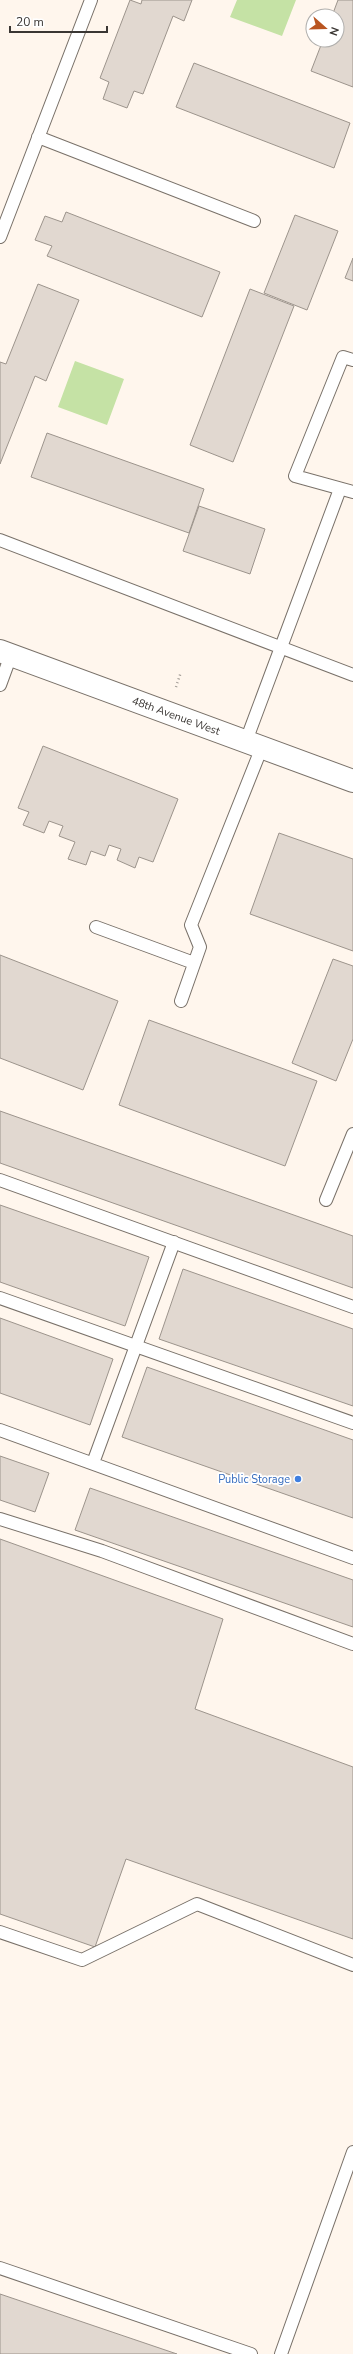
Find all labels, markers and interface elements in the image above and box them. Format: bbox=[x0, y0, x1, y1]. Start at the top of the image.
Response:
scale bar bbox=[10, 8, 107, 34]
north arrow bbox=[305, 8, 345, 48]
text: 20 m bbox=[16, 14, 44, 30]
text: N bbox=[325, 25, 342, 38]
street label: 48th Avenue West bbox=[130, 693, 222, 739]
place label: Public Storage bbox=[218, 1472, 290, 1487]
marker: Public Storage bbox=[293, 1474, 303, 1484]

